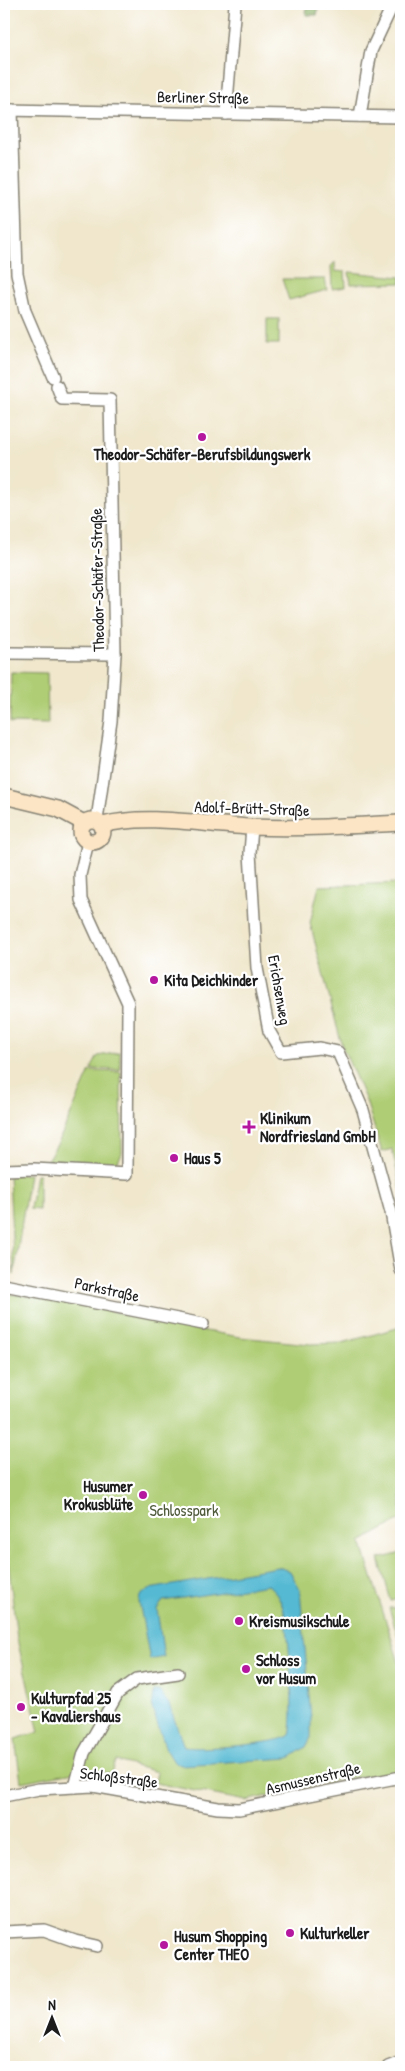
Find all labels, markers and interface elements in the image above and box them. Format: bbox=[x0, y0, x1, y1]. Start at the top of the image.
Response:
street label: Berliner Straße bbox=[157, 85, 250, 109]
marker: Theodor-Schäfer-Berufsbildungswerk bbox=[196, 431, 208, 443]
place label: Theodor-Schäfer-Berufsbildungswerk bbox=[93, 443, 311, 466]
street label: Theodor-Schäfer-Straße bbox=[85, 507, 109, 652]
street label: Adolf-Brütt-Straße bbox=[194, 795, 311, 821]
street label: Erichsenweg bbox=[263, 953, 297, 1027]
place label: Kita Deichkinder bbox=[164, 969, 259, 991]
marker: Kita Deichkinder bbox=[148, 974, 160, 986]
place label: Klinikum Nordfriesland GmbH bbox=[260, 1107, 376, 1147]
marker: Klinikum Nordfriesland GmbH bbox=[242, 1120, 256, 1134]
place label: Haus 5 bbox=[184, 1147, 221, 1169]
marker: Haus 5 bbox=[168, 1152, 180, 1164]
street label: Parkstraße bbox=[73, 1271, 142, 1307]
place label: Husumer Krokusblüte bbox=[64, 1475, 134, 1515]
marker: Husumer Krokusblüte bbox=[137, 1489, 149, 1501]
park label: Schlosspark bbox=[149, 1499, 219, 1521]
place label: Kreismusikschule bbox=[249, 1610, 350, 1632]
marker: Kreismusikschule bbox=[233, 1615, 245, 1627]
place label: Schloss vor Husum bbox=[255, 1649, 316, 1689]
marker: Schloss vor Husum bbox=[240, 1663, 252, 1675]
place label: Kulturpfad 25 - Kavaliershaus bbox=[31, 1687, 121, 1727]
marker: Kulturpfad 25 - Kavaliershaus bbox=[15, 1701, 27, 1713]
street label: Asmussenstraße bbox=[264, 1756, 363, 1800]
street label: Schloßstraße bbox=[79, 1761, 160, 1793]
place label: Kulturkeller bbox=[300, 1922, 370, 1944]
place label: Husum Shopping Center THEO bbox=[174, 1925, 267, 1965]
marker: Kulturkeller bbox=[284, 1927, 296, 1939]
marker: Husum Shopping Center THEO bbox=[158, 1939, 170, 1951]
north arrow bbox=[28, 1994, 78, 2044]
text: N bbox=[48, 1995, 56, 2014]

